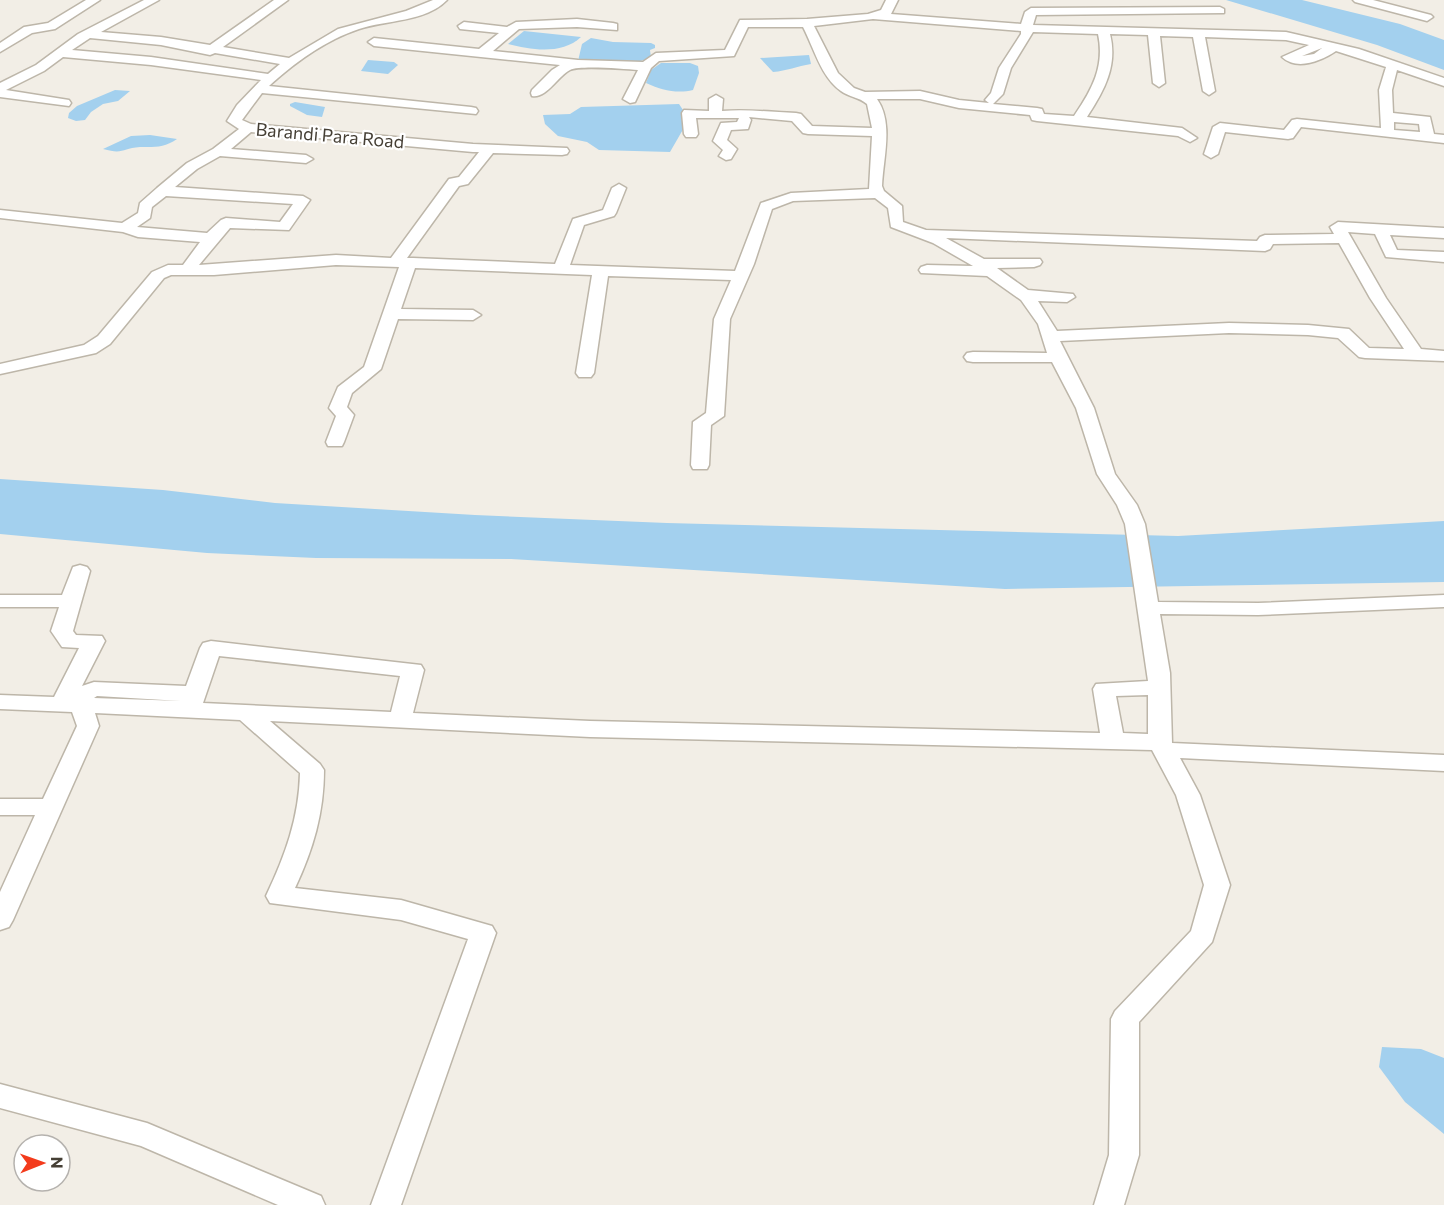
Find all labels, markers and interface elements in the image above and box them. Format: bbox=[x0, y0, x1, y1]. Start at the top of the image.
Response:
street label: Barandi Para Road bbox=[255, 118, 405, 152]
north arrow bbox=[12, 1133, 72, 1193]
text: N bbox=[48, 1157, 67, 1169]

